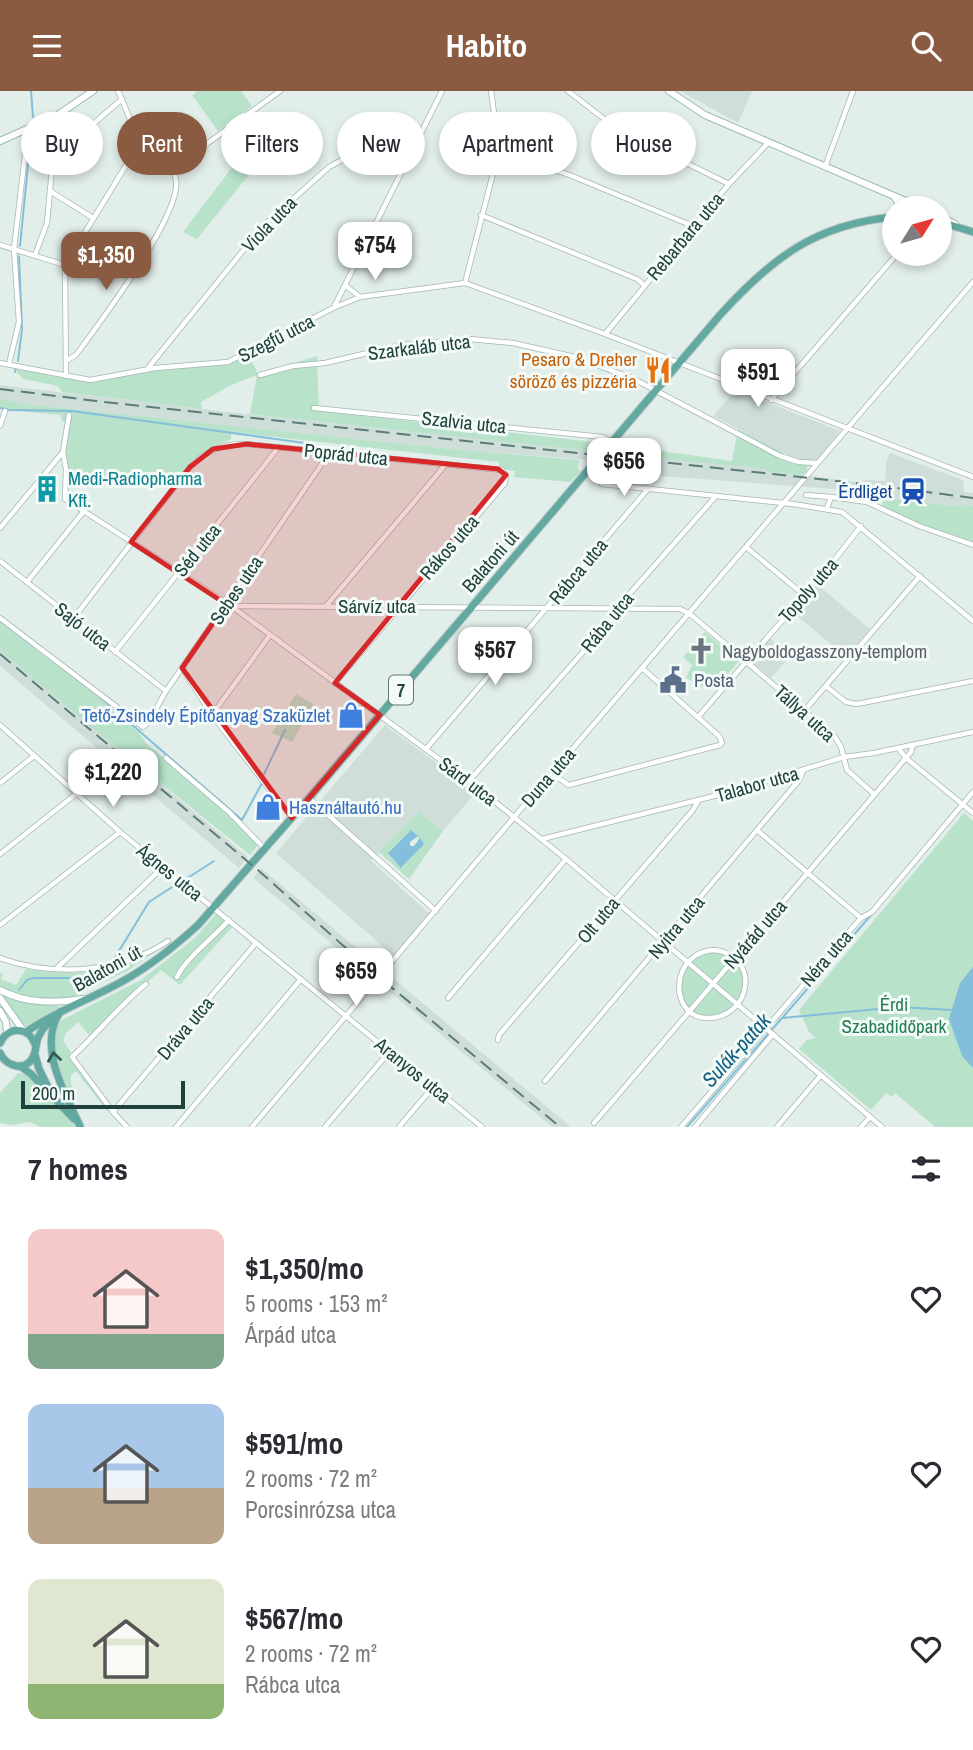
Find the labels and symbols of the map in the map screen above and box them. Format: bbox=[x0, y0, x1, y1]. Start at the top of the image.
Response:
street label: Rebarbara utca bbox=[641, 186, 730, 285]
street label: Viola utca bbox=[236, 190, 303, 258]
north arrow bbox=[882, 196, 952, 266]
pin: $754 bbox=[334, 223, 416, 282]
pin: $1,350 bbox=[49, 233, 163, 292]
street label: Szegfű utca bbox=[233, 308, 319, 368]
street label: Szarkaláb utca bbox=[366, 328, 472, 366]
place label: Pesaro & Dreher söröző és pizzéria bbox=[510, 346, 638, 394]
pin: $591 bbox=[717, 349, 799, 409]
restaurant icon: Pesaro & Dreher söröző és pizzéria bbox=[643, 355, 673, 385]
street label: Szalvia utca bbox=[420, 405, 508, 439]
street label: Poprád utca bbox=[303, 437, 389, 471]
pin: $656 bbox=[583, 439, 665, 498]
place label: Medi-Radiopharma Kft. bbox=[68, 465, 203, 513]
building icon: Medi-Radiopharma Kft. bbox=[32, 474, 62, 504]
station icon: Érdliget bbox=[898, 476, 928, 506]
place label: Érdliget bbox=[838, 478, 893, 504]
street label: Rákos utca bbox=[414, 509, 485, 585]
street label: Séd utca bbox=[168, 518, 227, 582]
street label: Balatoni út bbox=[456, 524, 525, 598]
street label: Rábca utca bbox=[543, 532, 614, 610]
street label: Sebes utca bbox=[203, 550, 269, 630]
street label: Topoly utca bbox=[772, 551, 844, 628]
street label: Rába utca bbox=[575, 586, 640, 658]
street label: Sárvíz utca bbox=[338, 593, 416, 619]
street label: Sajó utca bbox=[49, 596, 117, 656]
pin: $567 bbox=[454, 627, 536, 687]
church icon: Nagyboldogasszony-templom bbox=[686, 636, 716, 666]
place label: Nagyboldogasszony-templom bbox=[722, 638, 927, 664]
public building icon: Posta bbox=[658, 665, 688, 695]
place label: Posta bbox=[694, 667, 734, 693]
road number: 7 bbox=[389, 675, 413, 705]
street label: Tállya utca bbox=[769, 679, 841, 748]
shop icon: Tető-Zsindely Építőanyag Szaküzlet bbox=[336, 700, 366, 730]
place label: Tető-Zsindely Építőanyag Szaküzlet bbox=[81, 702, 331, 728]
street label: Duna utca bbox=[515, 741, 581, 812]
pin: $1,220 bbox=[56, 749, 170, 809]
street label: Sárd utca bbox=[434, 751, 503, 812]
street label: Talabor utca bbox=[712, 760, 802, 808]
shop icon: Használtautó.hu bbox=[253, 792, 283, 822]
place label: Használtautó.hu bbox=[289, 794, 402, 820]
street label: Ágnes utca bbox=[131, 837, 209, 907]
street label: Nyitra utca bbox=[642, 890, 710, 964]
street label: Olt utca bbox=[571, 891, 625, 949]
street label: Nyárád utca bbox=[718, 894, 793, 974]
street label: Néra utca bbox=[794, 924, 858, 992]
street label: Balatoni út bbox=[68, 938, 146, 997]
pin: $659 bbox=[315, 949, 397, 1008]
street label: Dráva utca bbox=[151, 991, 219, 1065]
park label: Érdi Szabadidőpark bbox=[842, 991, 947, 1039]
water label: Sulák-patak bbox=[695, 1005, 778, 1093]
street label: Aranyos utca bbox=[369, 1031, 457, 1109]
one-way arrow bbox=[47, 1051, 62, 1063]
scale bar bbox=[21, 1078, 186, 1110]

